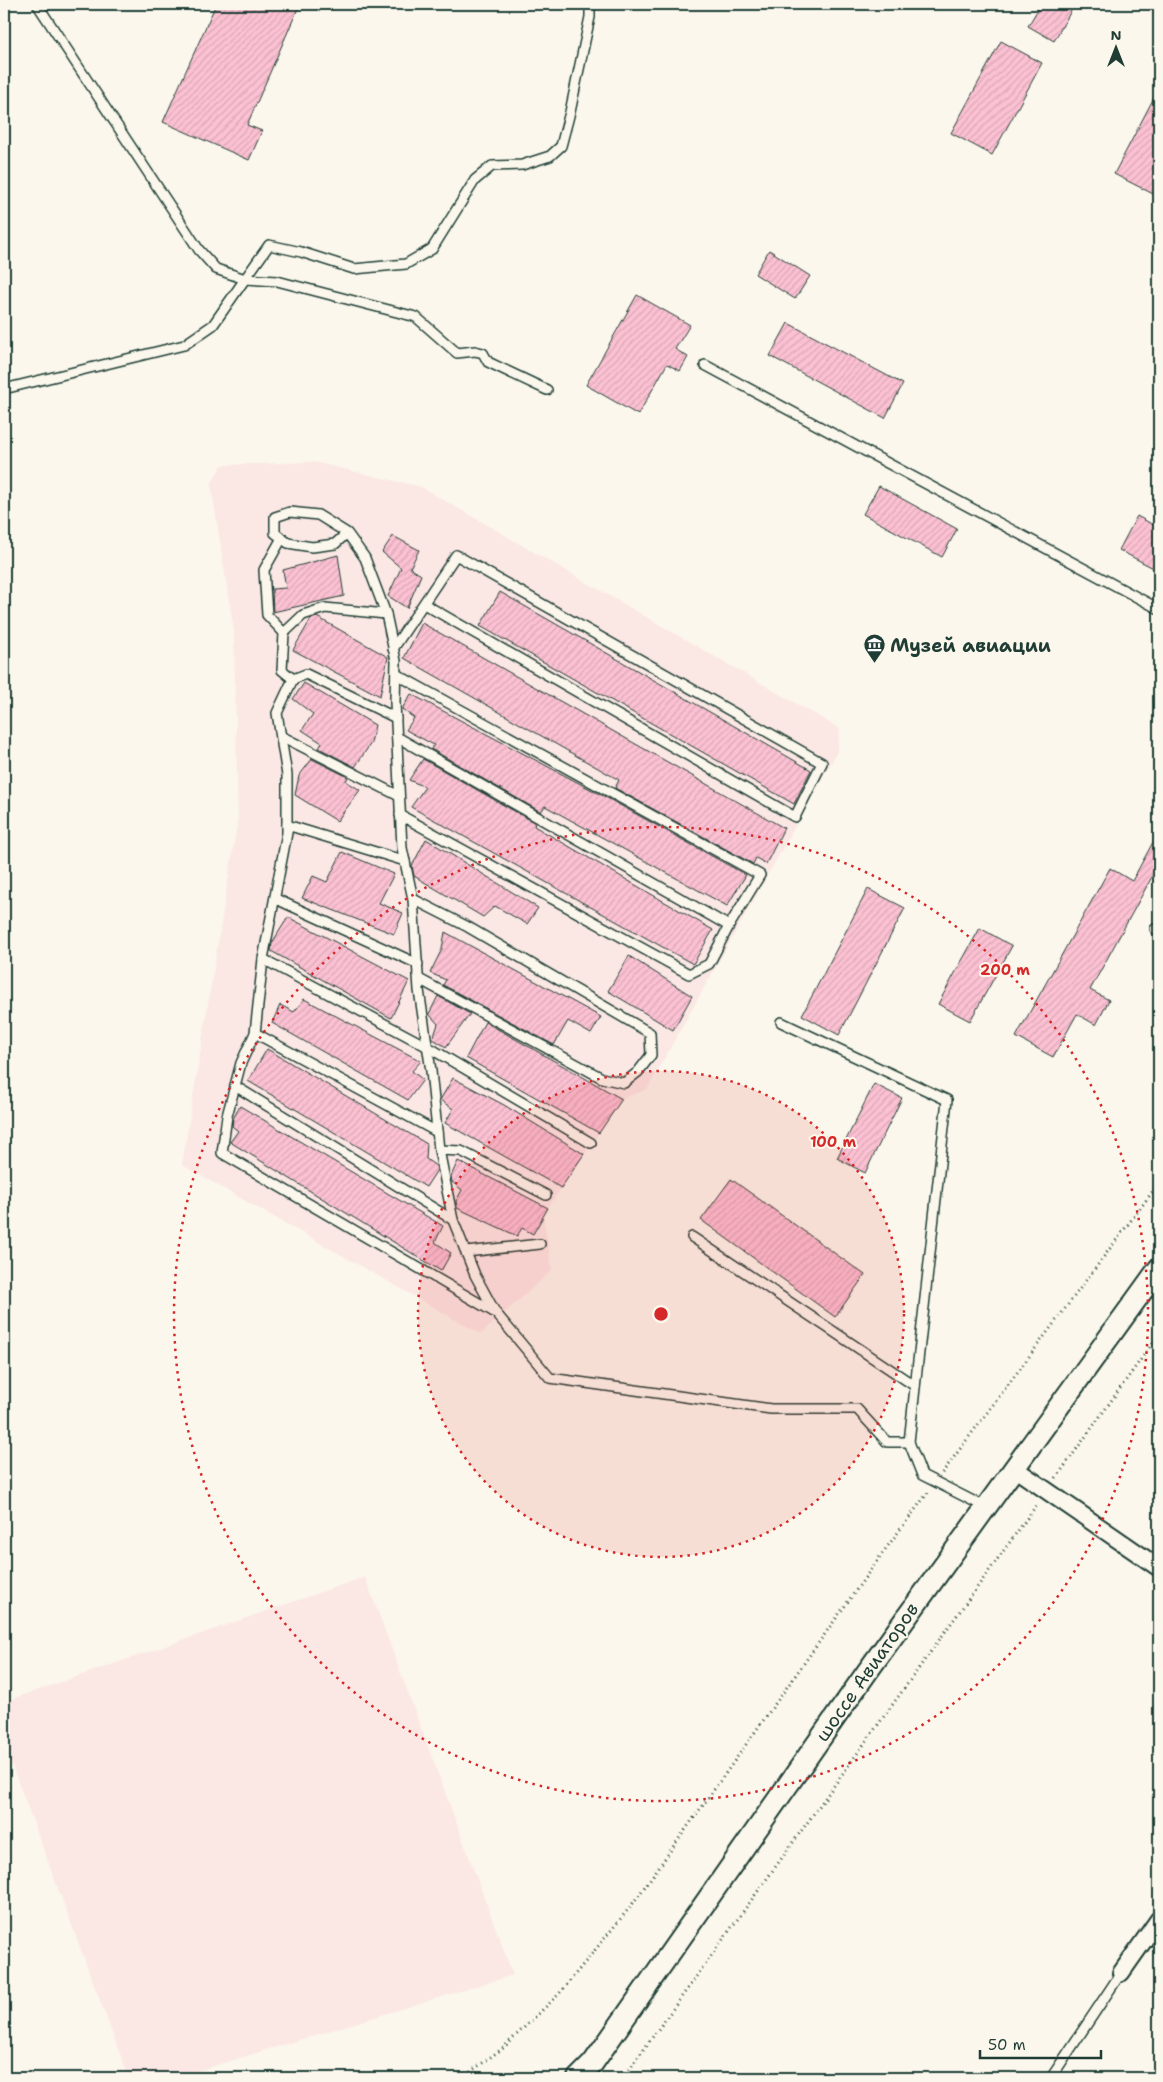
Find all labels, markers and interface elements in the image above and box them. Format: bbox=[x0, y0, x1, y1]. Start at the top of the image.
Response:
north arrow bbox=[1090, 22, 1140, 72]
text: N bbox=[1110, 26, 1122, 44]
museum icon: Музей авиации bbox=[862, 633, 886, 664]
place label: Музей авиации bbox=[890, 633, 1051, 658]
text: 200 m bbox=[980, 960, 1030, 980]
text: 100 m bbox=[810, 1132, 856, 1152]
centre of rings bbox=[652, 1305, 670, 1323]
street label: шоссе Авиаторов bbox=[810, 1598, 924, 1746]
scale bar bbox=[980, 2027, 1102, 2059]
text: 50 m bbox=[988, 2035, 1026, 2055]

